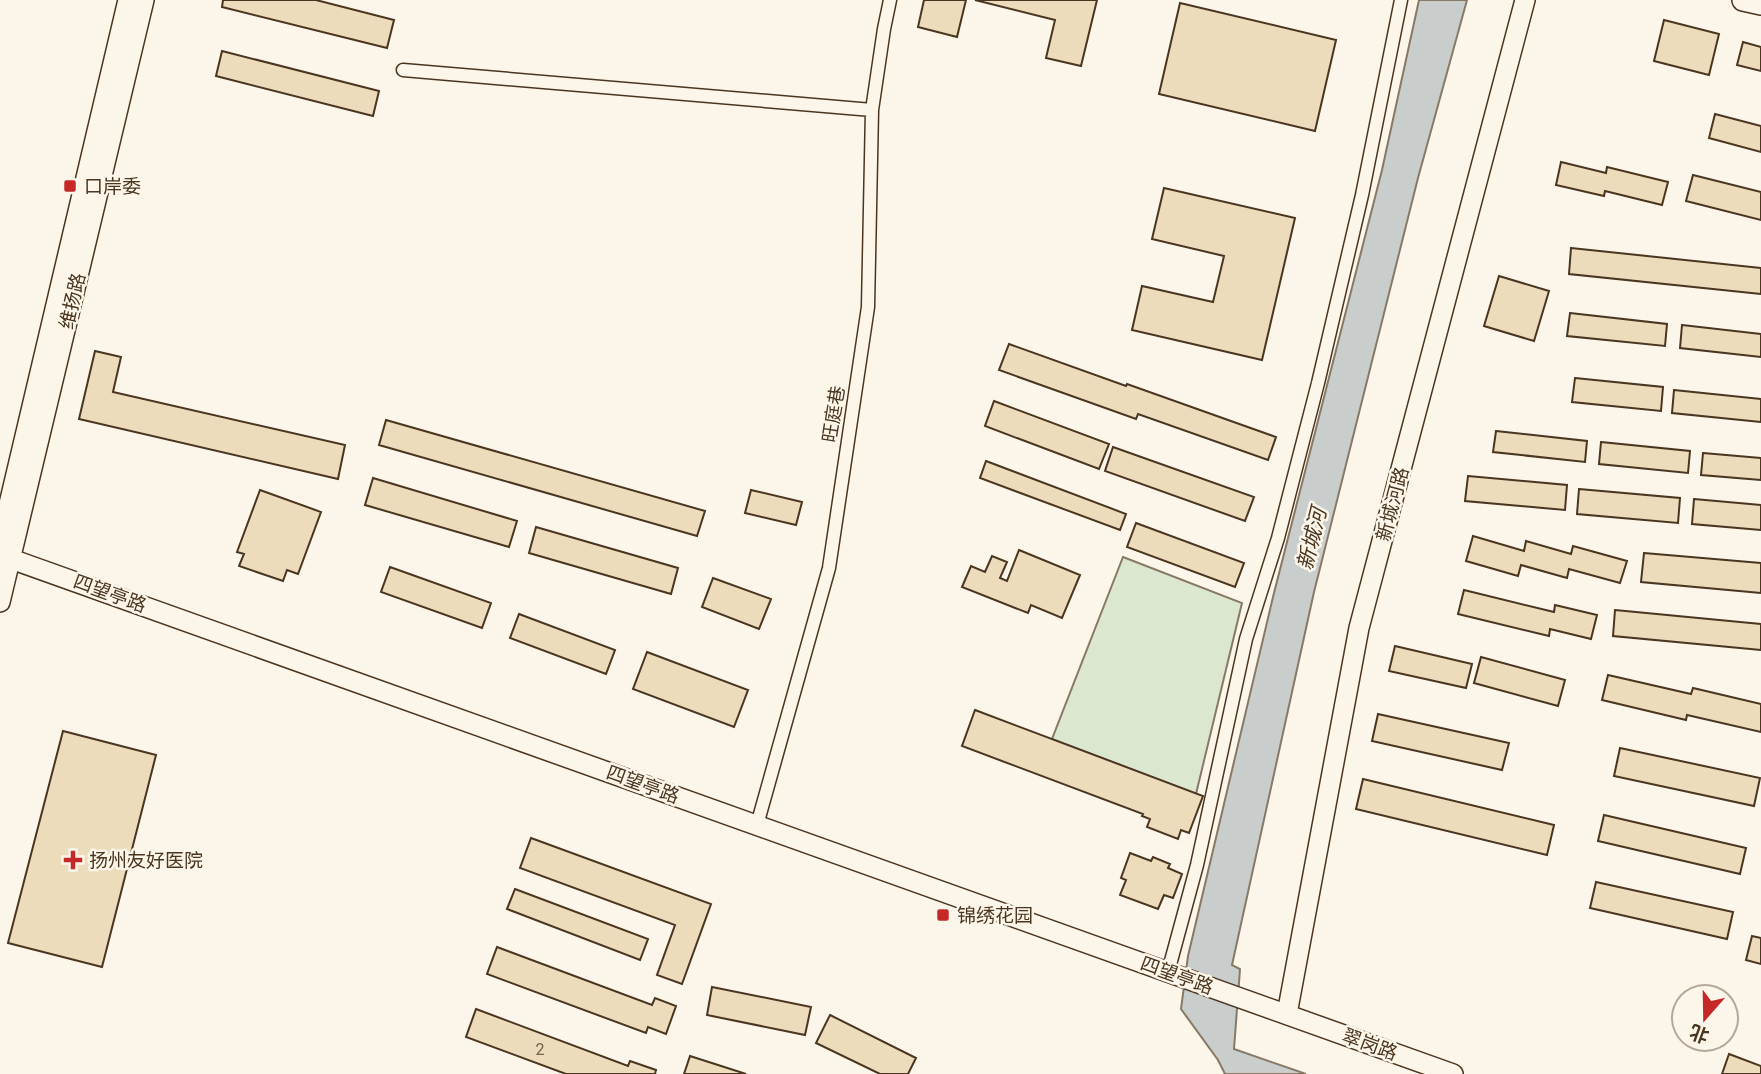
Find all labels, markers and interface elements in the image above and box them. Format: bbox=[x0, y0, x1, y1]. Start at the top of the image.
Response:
place label: 口岸委 bbox=[84, 175, 141, 198]
marker: 口岸委 bbox=[62, 178, 78, 194]
street label: 维扬路 bbox=[55, 271, 90, 331]
street label: 旺庭巷 bbox=[818, 384, 849, 444]
street label: 新城河路 bbox=[1372, 464, 1413, 544]
water label: 新城河 bbox=[1293, 502, 1332, 572]
street label: 四望亭路 bbox=[70, 570, 149, 617]
street label: 四望亭路 bbox=[603, 761, 682, 808]
place label: 扬州友好医院 bbox=[89, 849, 203, 872]
marker: 扬州友好医院 bbox=[63, 850, 83, 870]
place label: 锦绣花园 bbox=[957, 904, 1033, 927]
marker: 锦绣花园 bbox=[935, 907, 951, 923]
street label: 四望亭路 bbox=[1137, 952, 1216, 999]
north arrow bbox=[1670, 983, 1740, 1053]
text: 北 bbox=[1686, 1019, 1712, 1048]
street label: 翠岗路 bbox=[1339, 1024, 1401, 1065]
house number: 2 bbox=[536, 1040, 545, 1059]

